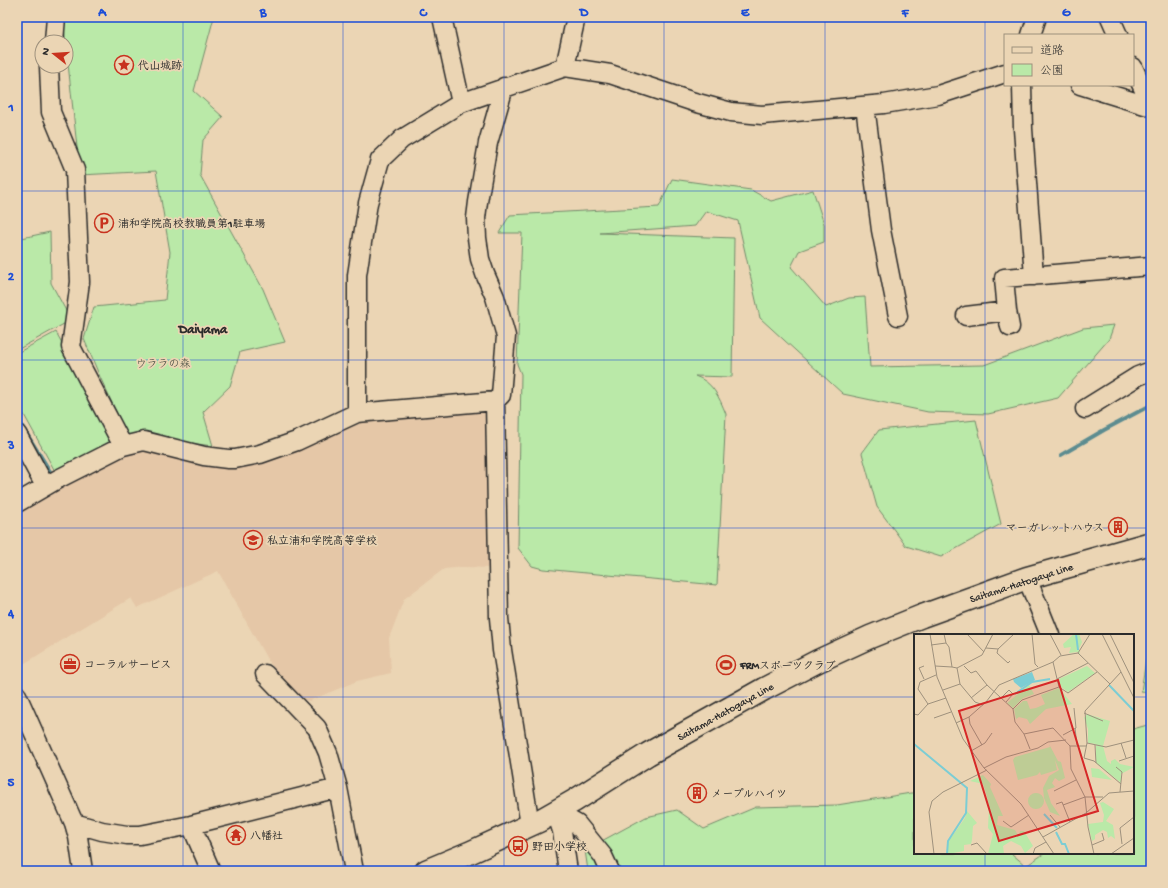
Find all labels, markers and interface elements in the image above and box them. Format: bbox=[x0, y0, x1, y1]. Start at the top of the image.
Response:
text: A bbox=[97, 6, 107, 21]
text: B bbox=[259, 6, 268, 21]
text: C bbox=[418, 6, 428, 21]
text: D bbox=[579, 6, 589, 21]
text: E bbox=[741, 6, 750, 21]
text: F bbox=[901, 6, 910, 21]
text: G bbox=[1062, 6, 1071, 21]
north arrow bbox=[34, 34, 74, 74]
legend bbox=[1004, 34, 1134, 86]
text: 道路 bbox=[1040, 44, 1064, 59]
text: N bbox=[40, 46, 53, 57]
place icon: 代山城跡 bbox=[113, 54, 135, 76]
place label: 代山城跡 bbox=[138, 60, 182, 73]
text: 公園 bbox=[1040, 64, 1064, 79]
text: 1 bbox=[7, 101, 14, 116]
parking icon: 浦和学院高校教職員第1駐車場 bbox=[93, 212, 115, 234]
place label: 浦和学院高校教職員第1駐車場 bbox=[118, 218, 265, 231]
text: 2 bbox=[8, 270, 15, 285]
district label: Daiyama bbox=[178, 323, 228, 338]
park label: ウララの森 bbox=[136, 358, 191, 371]
text: 3 bbox=[7, 439, 15, 454]
building icon: マーガレットハウス bbox=[1107, 516, 1129, 538]
place label: マーガレットハウス bbox=[1005, 523, 1104, 535]
school or university icon: 私立浦和学院高等学校 bbox=[242, 529, 264, 551]
place label: 私立浦和学院高等学校 bbox=[267, 535, 377, 548]
street label: Saitama-Hatogaya Line bbox=[968, 561, 1075, 606]
text: 4 bbox=[7, 607, 15, 622]
inset map bbox=[914, 634, 1134, 854]
office icon: コーラルサービス bbox=[59, 653, 81, 675]
sports icon: FRMスポーツクラブ bbox=[715, 654, 737, 676]
place label: コーラルサービス bbox=[84, 659, 171, 672]
place label: FRMスポーツクラブ bbox=[739, 660, 836, 673]
street label: Saitama-Hatogaya Line bbox=[676, 681, 776, 744]
text: 5 bbox=[8, 776, 15, 791]
building icon: メープルハイツ bbox=[686, 782, 708, 804]
place label: メープルハイツ bbox=[711, 788, 787, 801]
temple icon: 八幡社 bbox=[225, 824, 247, 846]
place label: 八幡社 bbox=[250, 830, 283, 843]
bus stop icon: 野田小学校 bbox=[507, 835, 529, 857]
place label: 野田小学校 bbox=[532, 841, 587, 854]

